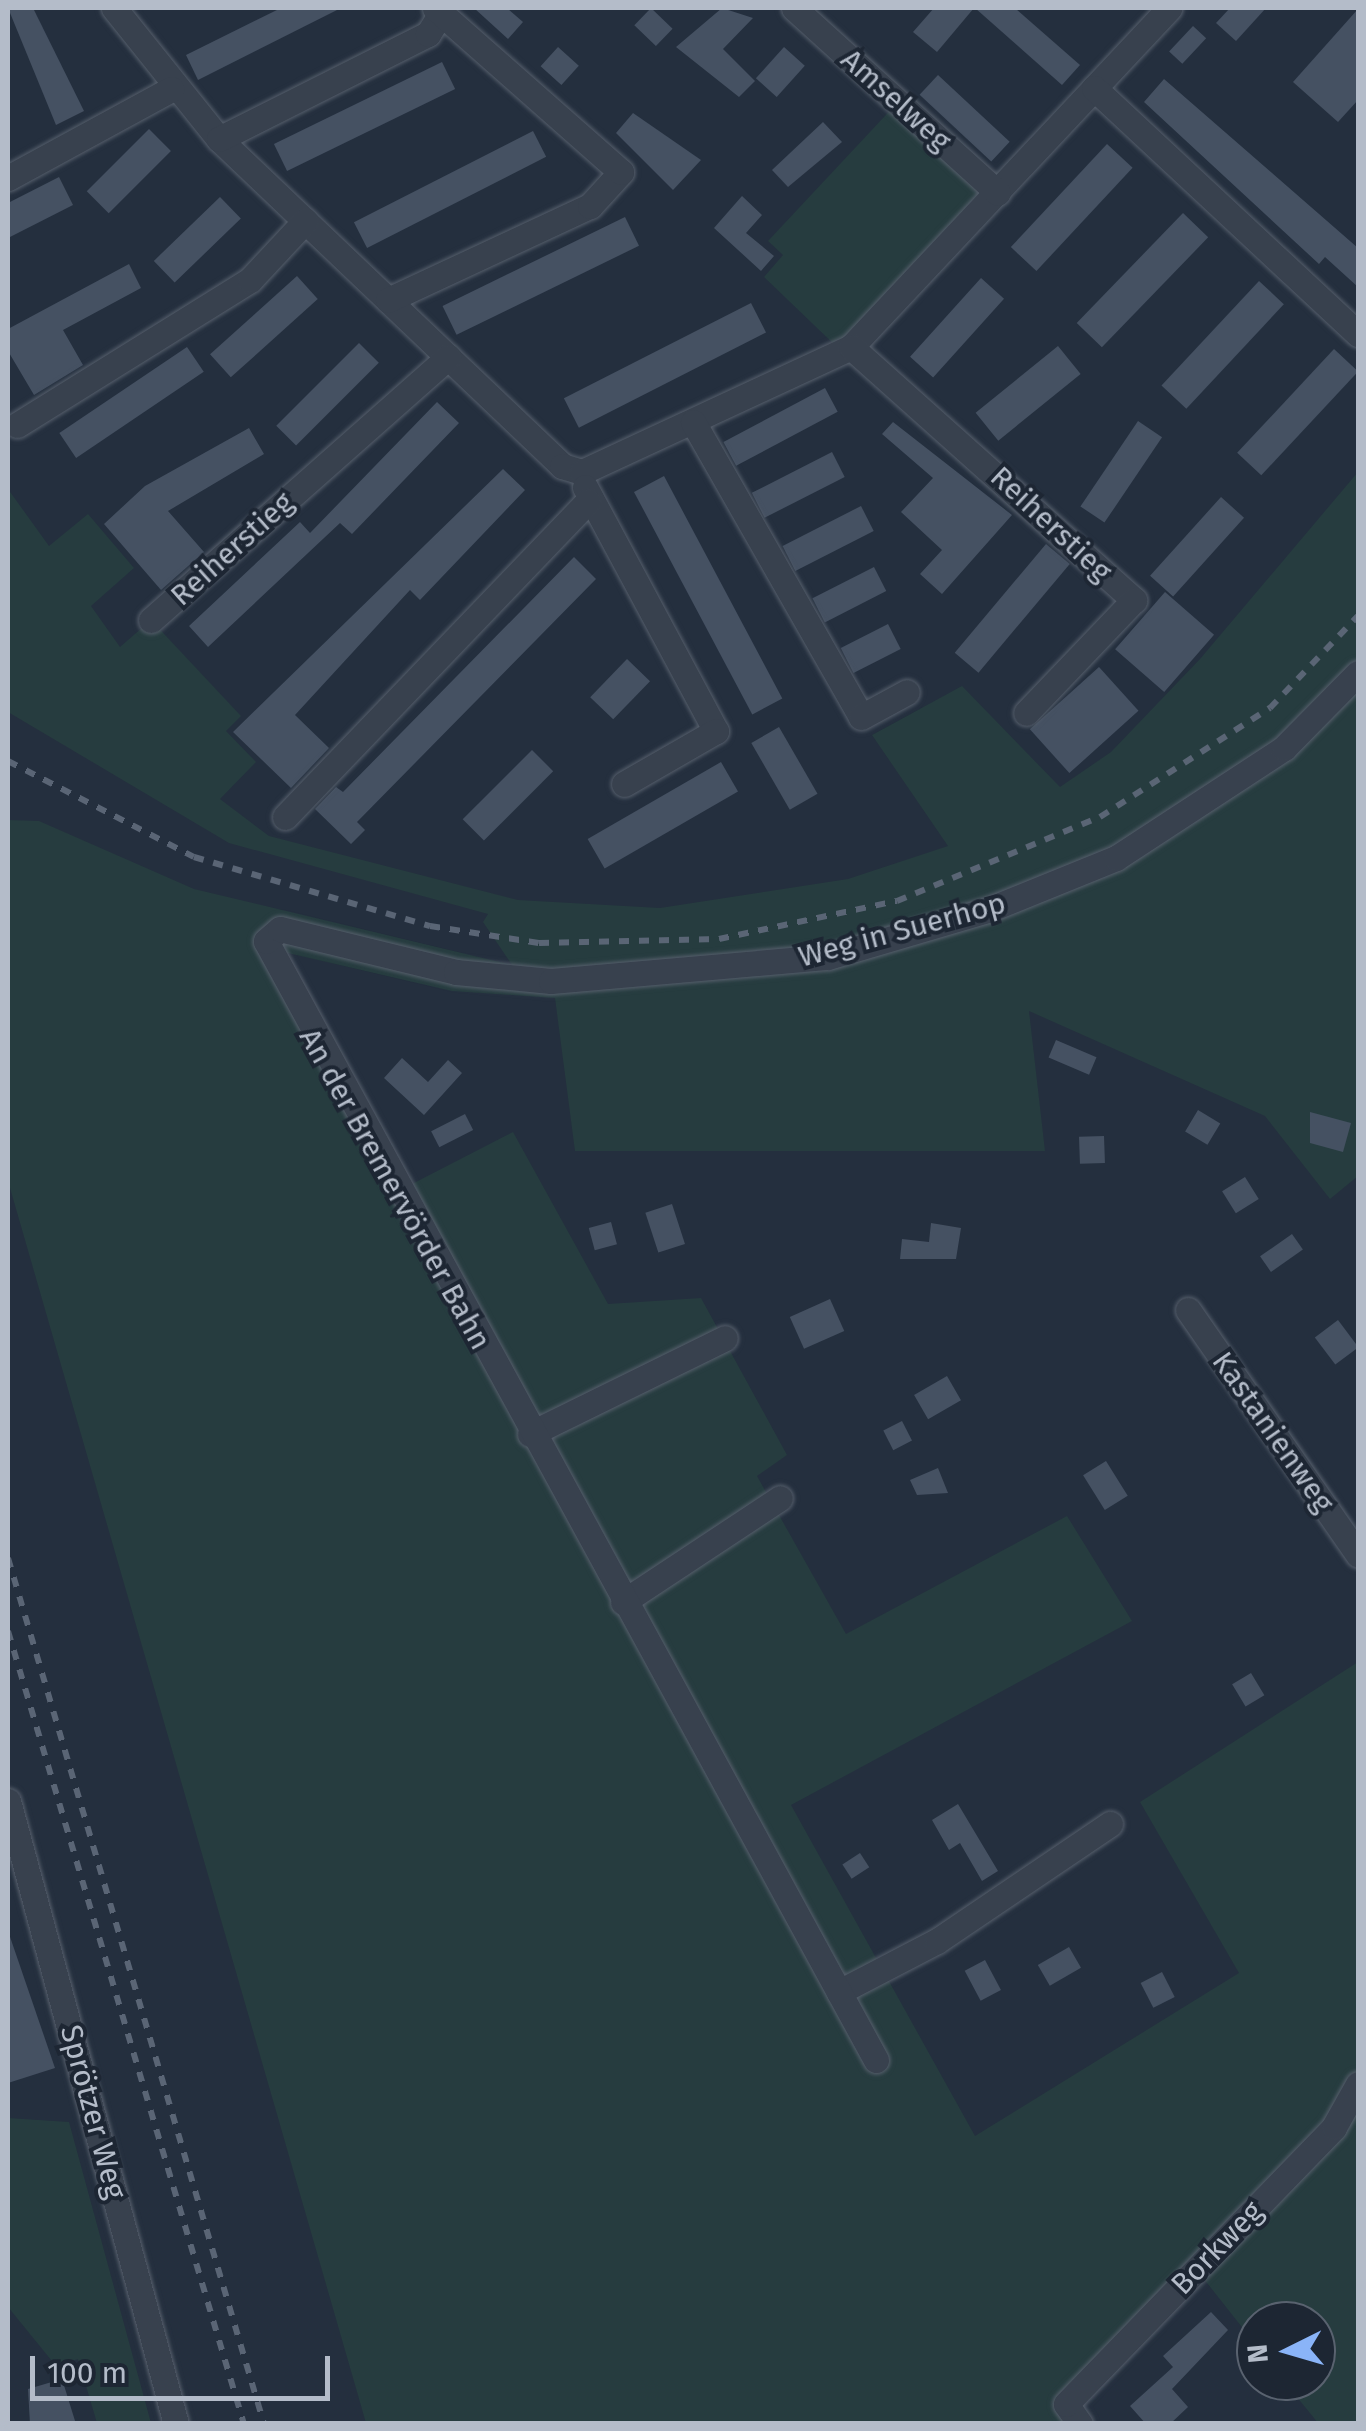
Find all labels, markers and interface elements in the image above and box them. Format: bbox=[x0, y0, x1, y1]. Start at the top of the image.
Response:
street label: Amselweg bbox=[834, 41, 958, 159]
street label: Reiherstieg bbox=[983, 459, 1119, 589]
street label: Reiherstieg bbox=[163, 484, 301, 614]
street label: Weg in Suerhop bbox=[794, 885, 1010, 975]
street label: An der Bremervörder Bahn bbox=[292, 1022, 498, 1356]
street label: Kastanienweg bbox=[1204, 1345, 1342, 1519]
street label: Sprötzer Weg bbox=[53, 2021, 133, 2203]
street label: Borkweg bbox=[1164, 2194, 1270, 2302]
north arrow bbox=[1236, 2301, 1336, 2401]
scale bar bbox=[35, 2336, 335, 2398]
text: N bbox=[1240, 2343, 1275, 2364]
text: 100 m bbox=[47, 2355, 127, 2391]

